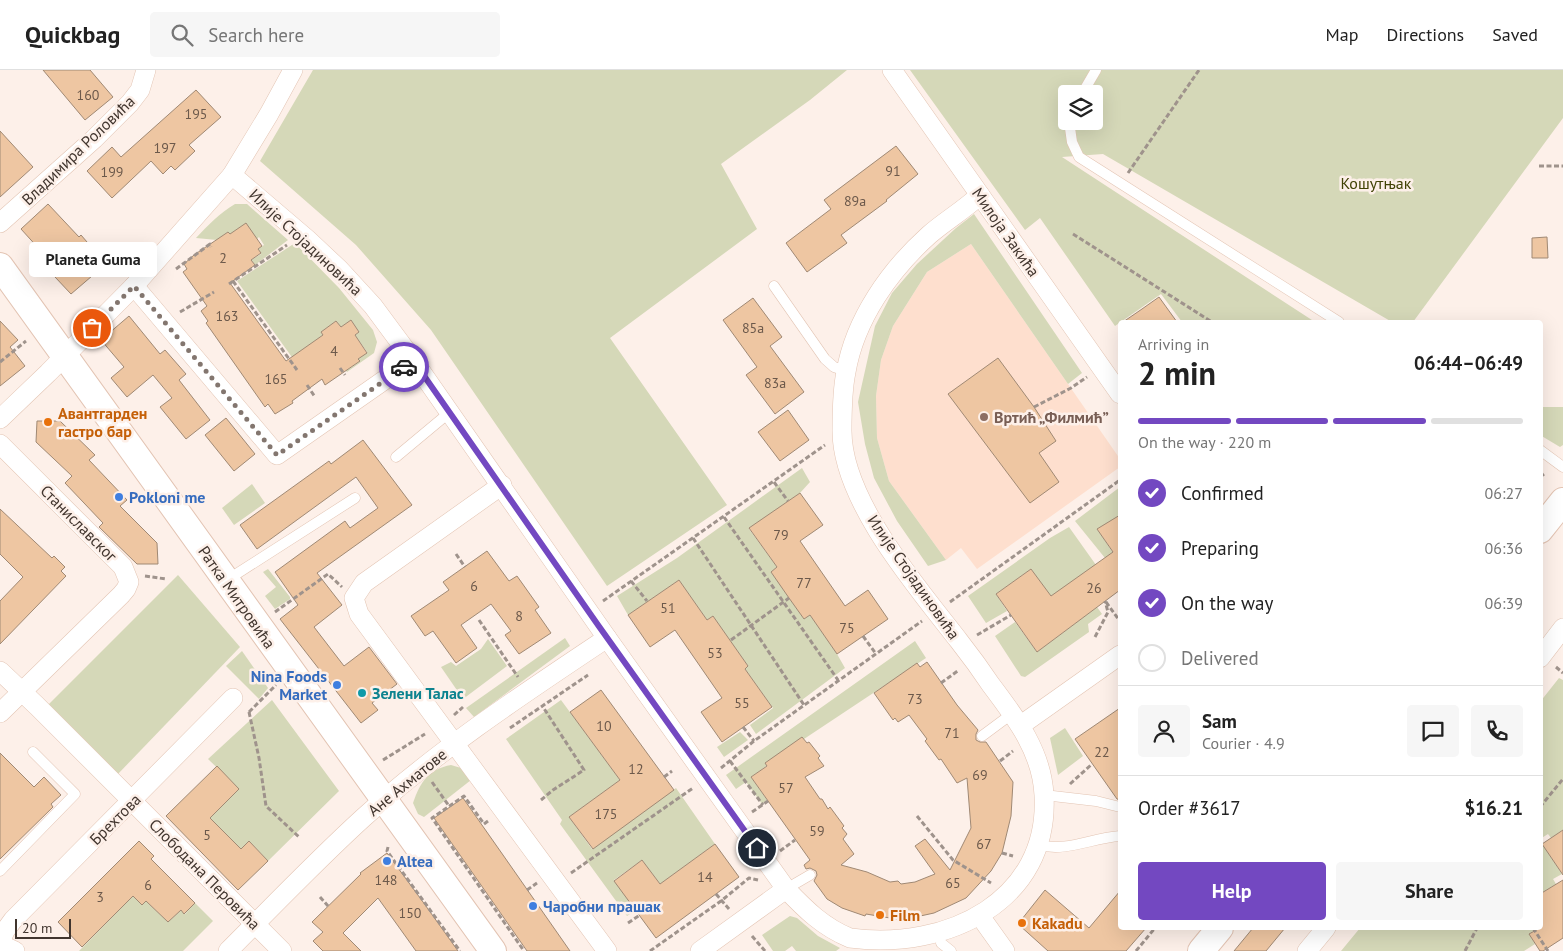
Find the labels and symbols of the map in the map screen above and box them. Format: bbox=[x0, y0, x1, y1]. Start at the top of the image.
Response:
house number: 160 bbox=[77, 86, 100, 104]
street label: Владимира Роловића bbox=[17, 91, 139, 209]
house number: 195 bbox=[185, 105, 207, 123]
house number: 197 bbox=[154, 139, 176, 157]
house number: 91 bbox=[885, 162, 901, 180]
house number: 199 bbox=[101, 163, 123, 181]
park label: Кошутњак bbox=[1341, 173, 1412, 193]
street label: Илије Стојадиновића bbox=[245, 184, 367, 300]
street label: Милоја Закића bbox=[968, 184, 1044, 280]
house number: 89a bbox=[844, 192, 866, 210]
callout: Planeta Guma bbox=[28, 243, 156, 278]
house number: 2 bbox=[219, 249, 227, 267]
pin bbox=[71, 307, 113, 349]
house number: 163 bbox=[216, 307, 238, 325]
house number: 85a bbox=[742, 319, 764, 337]
house number: 4 bbox=[330, 342, 338, 360]
courier bbox=[379, 342, 429, 392]
house number: 165 bbox=[265, 370, 287, 388]
house number: 83a bbox=[764, 374, 786, 392]
place label: Авантгарден гастро бар bbox=[58, 403, 147, 441]
place label: Вртић „Филмић” bbox=[994, 407, 1109, 427]
marker: Вртић „Филмић” bbox=[978, 411, 990, 423]
marker: Авантгарден гастро бар bbox=[42, 416, 54, 428]
street label: Станиславског bbox=[37, 481, 122, 566]
place label: Pokloni me bbox=[129, 487, 205, 507]
marker: Pokloni me bbox=[113, 491, 125, 503]
street label: Илије Стојадиновића bbox=[864, 511, 964, 643]
house number: 79 bbox=[773, 526, 789, 544]
street label: Ратка Митровића bbox=[194, 542, 280, 652]
house number: 77 bbox=[796, 574, 812, 592]
house number: 6 bbox=[470, 577, 478, 595]
house number: 26 bbox=[1086, 579, 1102, 597]
house number: 51 bbox=[660, 599, 676, 617]
house number: 8 bbox=[515, 607, 523, 625]
house number: 75 bbox=[839, 619, 855, 637]
house number: 53 bbox=[707, 644, 723, 662]
place label: Nina Foods Market bbox=[251, 666, 327, 704]
marker: Nina Foods Market bbox=[331, 679, 343, 691]
place label: Зелени Талас bbox=[372, 683, 464, 703]
marker: Зелени Талас bbox=[356, 687, 368, 699]
house number: 73 bbox=[907, 690, 923, 708]
house number: 55 bbox=[734, 694, 750, 712]
house number: 10 bbox=[596, 717, 612, 735]
house number: 71 bbox=[944, 724, 960, 742]
house number: 22 bbox=[1094, 743, 1110, 761]
street label: Ане Ахматове bbox=[363, 744, 451, 820]
house number: 12 bbox=[628, 760, 644, 778]
house number: 69 bbox=[972, 766, 988, 784]
house number: 57 bbox=[778, 779, 794, 797]
street label: Брехтова bbox=[85, 789, 145, 849]
house number: 175 bbox=[595, 805, 617, 823]
street label: Слободана Перовића bbox=[145, 814, 265, 934]
house number: 59 bbox=[809, 822, 825, 840]
house number: 5 bbox=[203, 826, 211, 844]
pin bbox=[736, 827, 778, 869]
house number: 67 bbox=[976, 835, 992, 853]
place label: Altea bbox=[397, 851, 433, 871]
marker: Altea bbox=[381, 855, 393, 867]
house number: 14 bbox=[697, 868, 713, 886]
house number: 148 bbox=[375, 871, 397, 889]
house number: 65 bbox=[945, 874, 961, 892]
house number: 6 bbox=[144, 876, 152, 894]
house number: 3 bbox=[96, 888, 104, 906]
place label: Чаробни прашак bbox=[543, 896, 661, 916]
marker: Чаробни прашак bbox=[527, 900, 539, 912]
house number: 150 bbox=[399, 904, 422, 922]
place label: Film bbox=[890, 905, 920, 925]
marker: Film bbox=[874, 909, 886, 921]
place label: Kakadu bbox=[1032, 913, 1083, 933]
scale bar bbox=[15, 916, 71, 939]
marker: Kakadu bbox=[1016, 917, 1028, 929]

